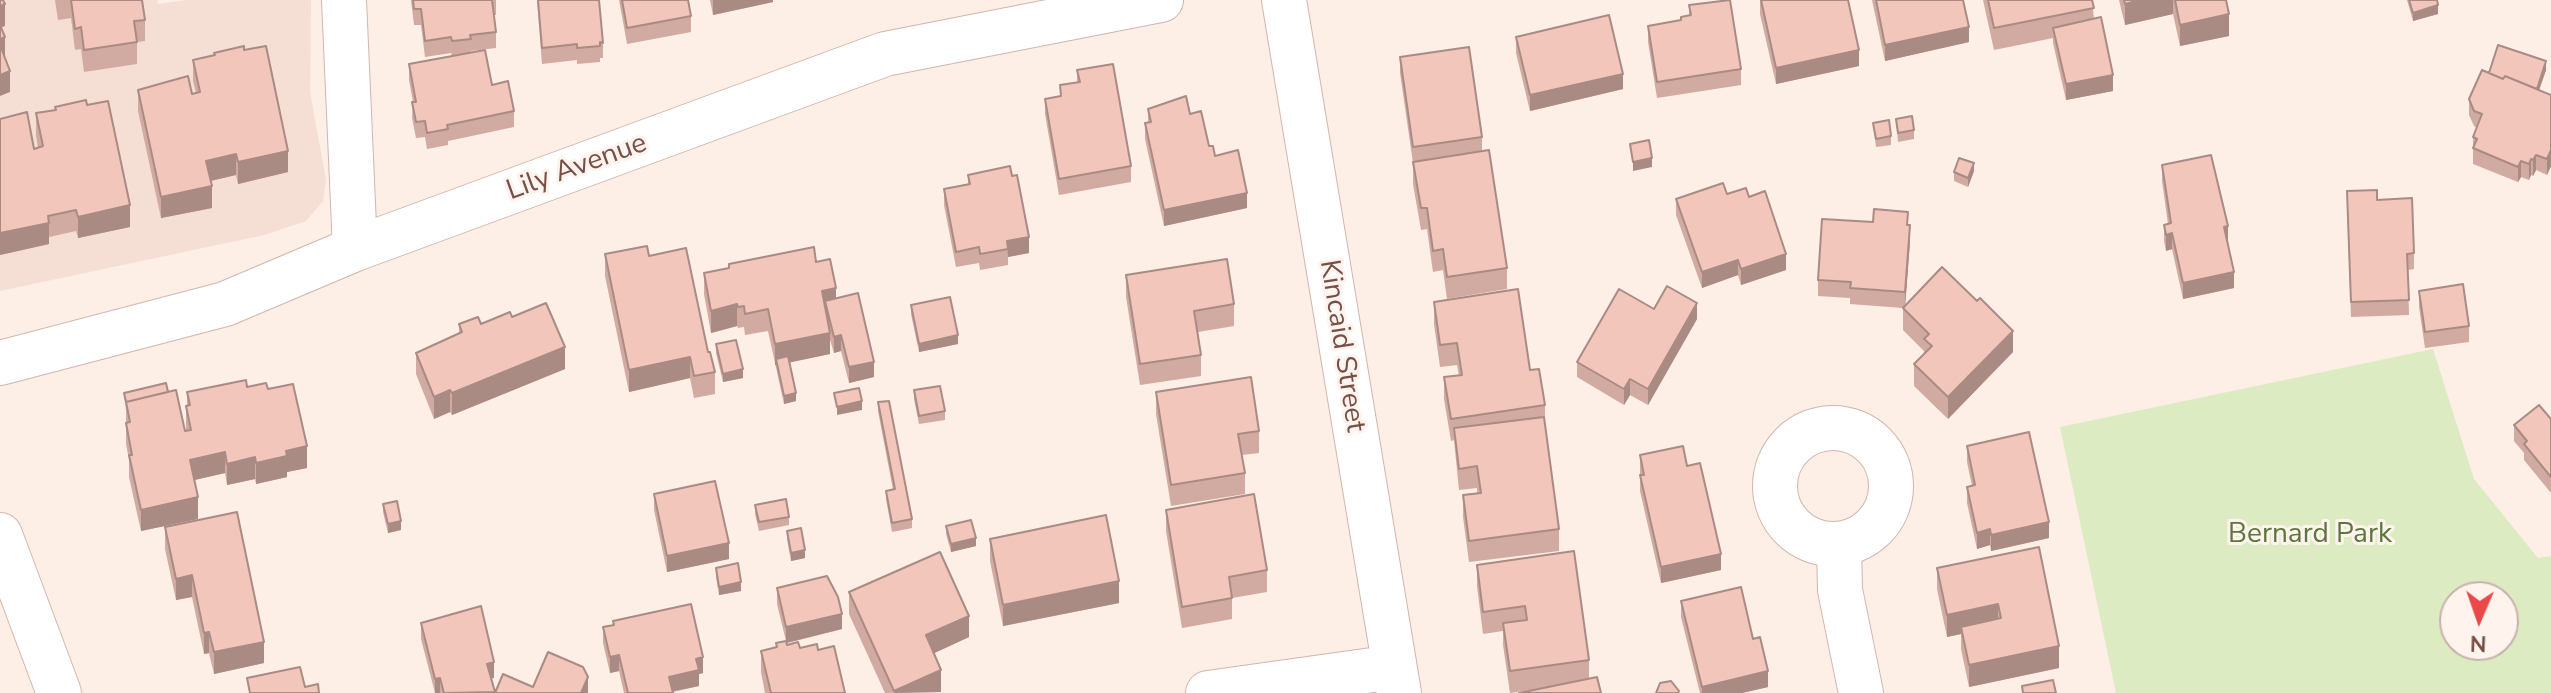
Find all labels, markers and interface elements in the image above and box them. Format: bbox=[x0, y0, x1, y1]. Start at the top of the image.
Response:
street label: Lily Avenue bbox=[502, 127, 652, 209]
street label: Kincaid Street bbox=[1311, 257, 1371, 435]
park label: Bernard Park bbox=[2228, 518, 2392, 552]
north arrow bbox=[2439, 581, 2519, 661]
text: N bbox=[2469, 628, 2487, 658]

